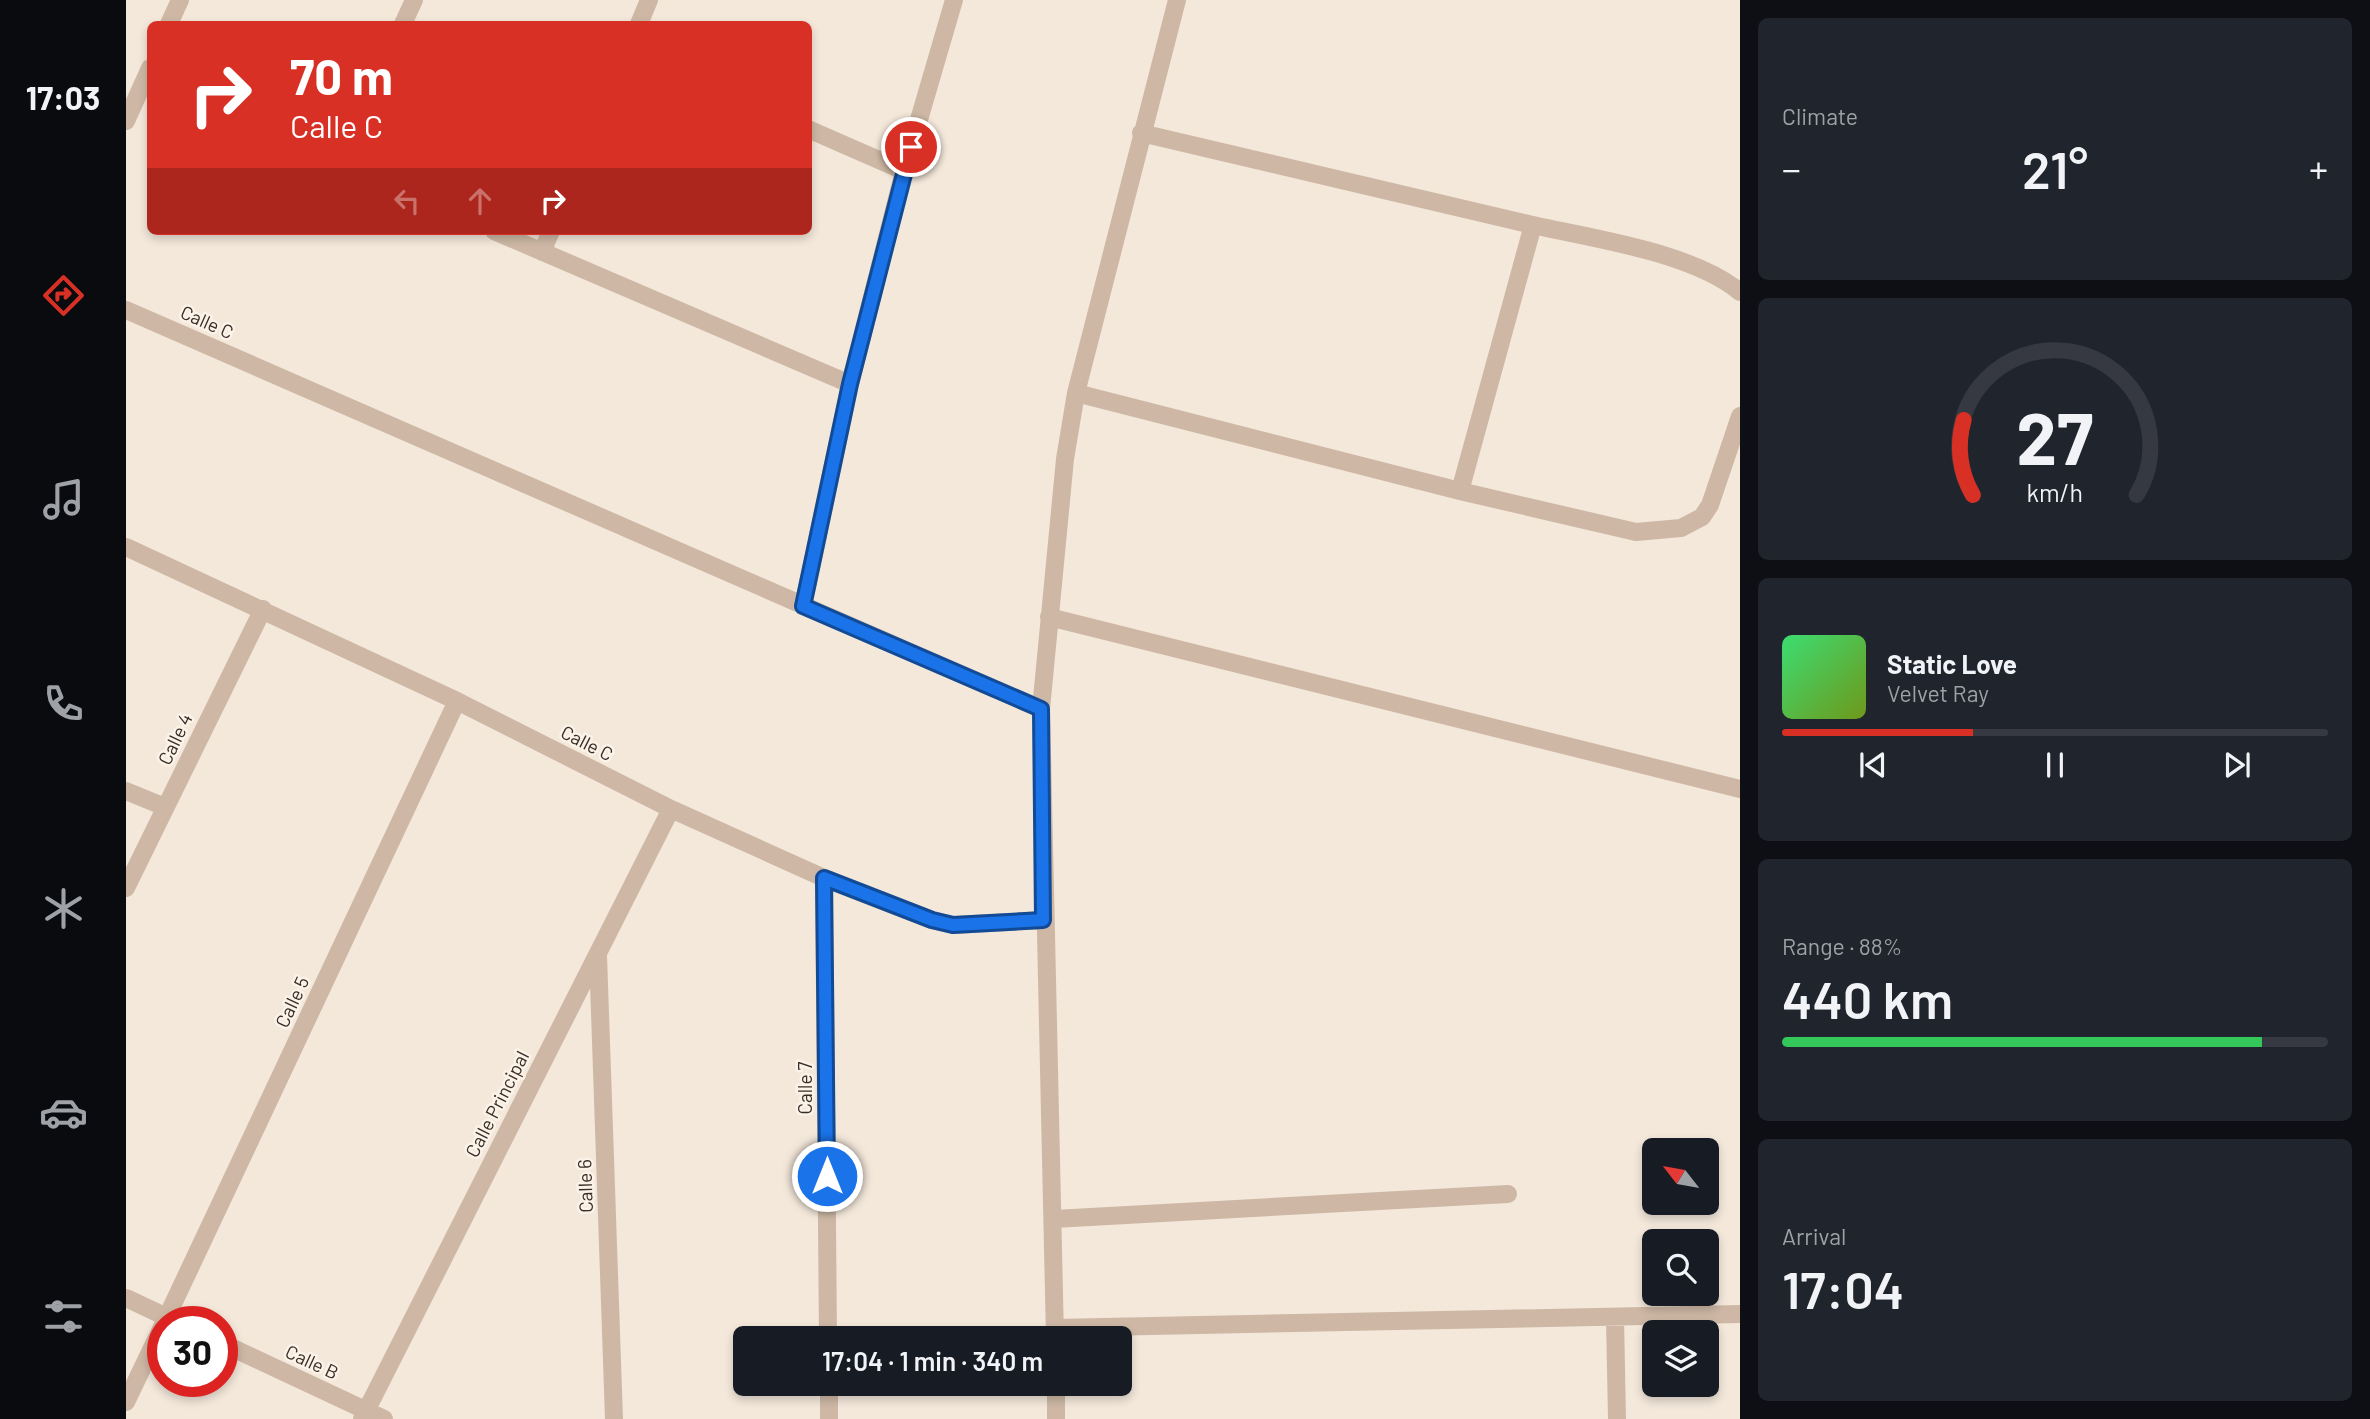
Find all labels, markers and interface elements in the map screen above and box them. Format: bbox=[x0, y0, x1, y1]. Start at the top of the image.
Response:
text: 70 m bbox=[290, 46, 393, 105]
icon: right bbox=[175, 49, 266, 140]
text: 17:03 bbox=[26, 78, 100, 116]
text: Climate bbox=[1782, 102, 1858, 130]
text: Calle C bbox=[290, 106, 383, 144]
pin bbox=[881, 117, 941, 177]
icon: arrive bbox=[892, 128, 930, 166]
text: 21° bbox=[2022, 137, 2088, 199]
text: − bbox=[1782, 145, 1801, 191]
text: + bbox=[2309, 145, 2328, 191]
icon: left bbox=[388, 182, 426, 220]
icon: ahead bbox=[461, 182, 499, 220]
icon: right bbox=[534, 182, 572, 220]
icon: directions bbox=[39, 271, 88, 320]
street label: Calle C bbox=[177, 300, 237, 343]
text: 27 bbox=[2017, 393, 2093, 481]
icon: music bbox=[39, 475, 88, 524]
text: km/h bbox=[2027, 477, 2083, 507]
text: Static Love bbox=[1887, 648, 2017, 679]
icon: phone bbox=[39, 679, 88, 728]
text: Velvet Ray bbox=[1887, 679, 1989, 707]
street label: Calle 4 bbox=[152, 709, 197, 768]
street label: Calle C bbox=[557, 720, 617, 765]
icon: previous bbox=[1854, 746, 1892, 784]
icon: pause bbox=[2036, 746, 2074, 784]
icon: next bbox=[2218, 746, 2256, 784]
icon: climate bbox=[39, 884, 88, 933]
text: Range · 88% bbox=[1782, 932, 1902, 960]
text: 440 km bbox=[1782, 967, 1953, 1029]
street label: Calle 5 bbox=[270, 973, 313, 1031]
street label: Calle Principal bbox=[460, 1047, 533, 1161]
street label: Calle 7 bbox=[793, 1062, 816, 1114]
icon: car bbox=[39, 1088, 88, 1137]
north arrow bbox=[1642, 1138, 1718, 1214]
map controls bbox=[1642, 1138, 1719, 1397]
position arrow bbox=[790, 1139, 864, 1213]
street label: Calle 6 bbox=[572, 1159, 597, 1213]
text: Arrival bbox=[1782, 1222, 1846, 1250]
button: search bbox=[1642, 1229, 1719, 1306]
text: 17:04 bbox=[1782, 1257, 1904, 1319]
icon: filters bbox=[39, 1292, 88, 1341]
speed limit sign: 30 bbox=[147, 1306, 238, 1397]
button: layers bbox=[1642, 1320, 1719, 1397]
street label: Calle B bbox=[282, 1339, 342, 1384]
text: 17:04 · 1 min · 340 m bbox=[822, 1345, 1043, 1376]

